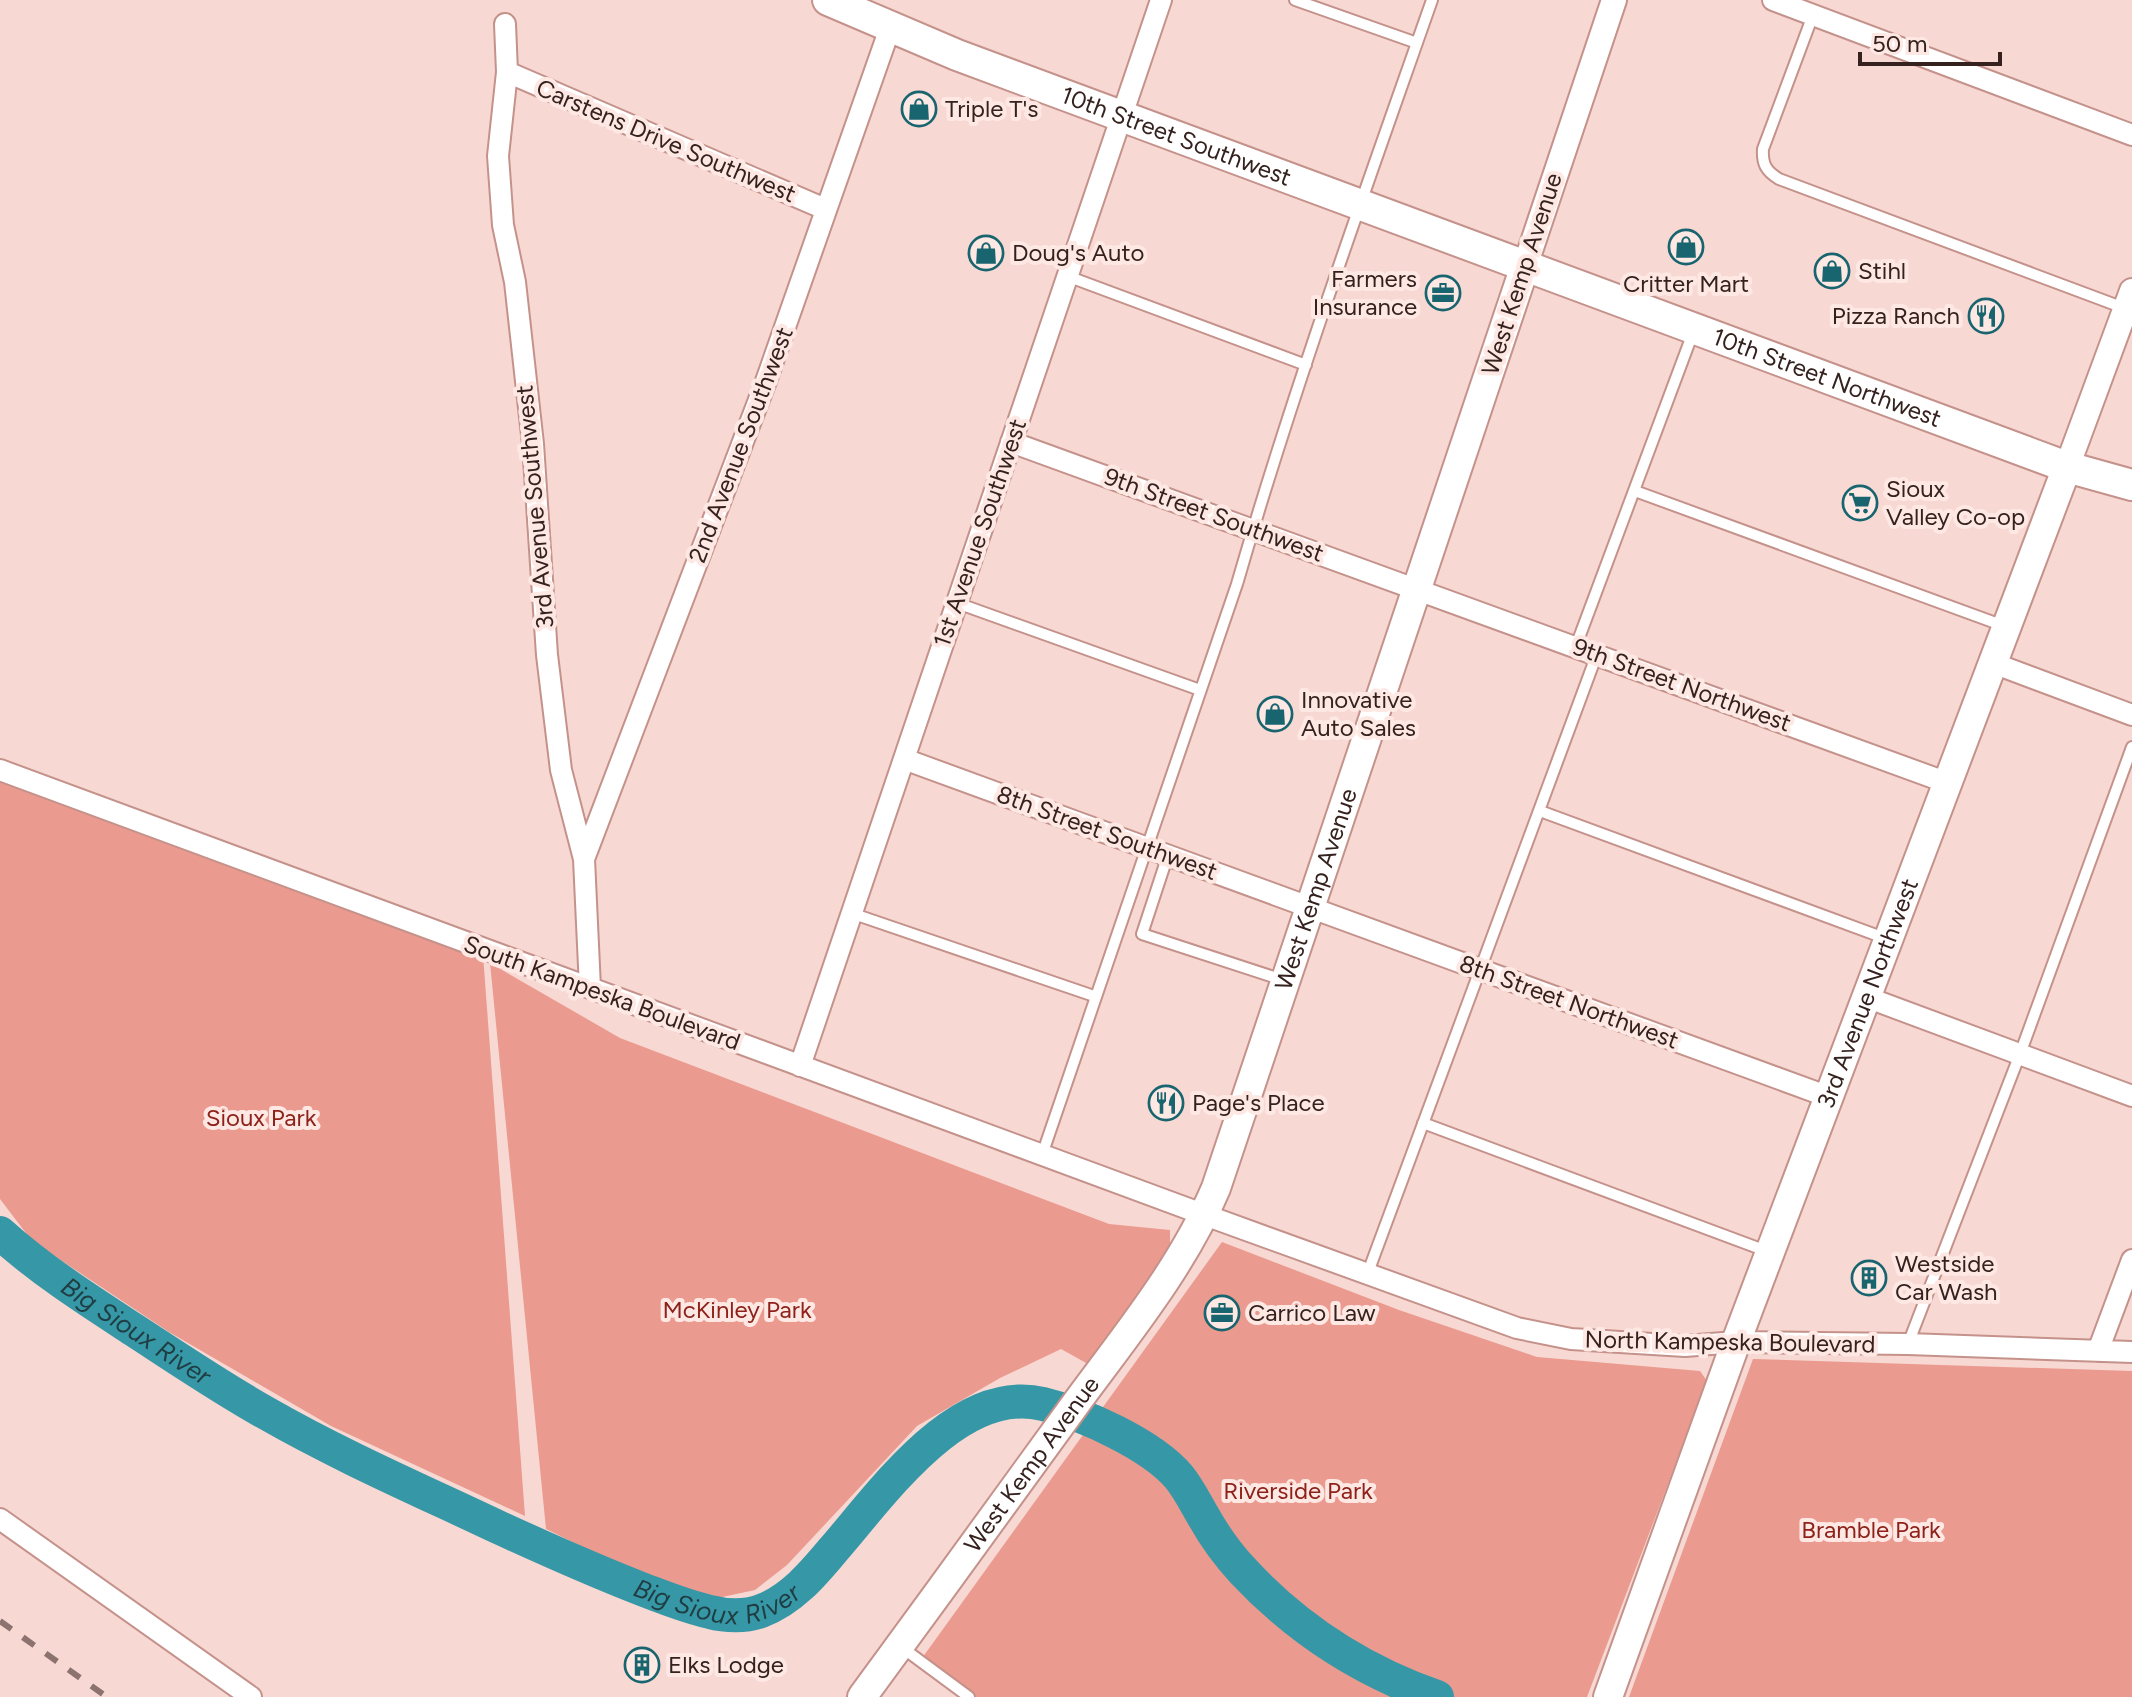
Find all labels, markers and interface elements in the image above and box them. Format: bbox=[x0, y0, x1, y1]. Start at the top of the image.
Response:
scale bar bbox=[1860, 16, 2000, 66]
text: 50 m bbox=[1872, 29, 1928, 58]
street label: Carstens Drive Southwest bbox=[532, 73, 800, 208]
street label: 10th Street Southwest bbox=[1057, 80, 1295, 192]
shop icon: Triple T's bbox=[900, 90, 938, 128]
place label: Triple T's bbox=[945, 94, 1039, 123]
street label: West Kemp Avenue bbox=[1475, 169, 1568, 378]
shop icon: Critter Mart bbox=[1667, 228, 1705, 266]
shop icon: Doug's Auto bbox=[967, 234, 1005, 272]
place label: Doug's Auto bbox=[1012, 238, 1144, 267]
shop icon: Stihl bbox=[1813, 252, 1851, 290]
place label: Stihl bbox=[1858, 256, 1906, 285]
place label: Farmers Insurance bbox=[1313, 264, 1417, 321]
place label: Critter Mart bbox=[1623, 269, 1749, 298]
office icon: Farmers Insurance bbox=[1424, 274, 1462, 312]
restaurant icon: Pizza Ranch bbox=[1967, 297, 2005, 335]
place label: Pizza Ranch bbox=[1832, 301, 1960, 330]
street label: 10th Street Northwest bbox=[1709, 322, 1945, 433]
street label: 2nd Avenue Southwest bbox=[682, 323, 799, 567]
street label: 3rd Avenue Southwest bbox=[509, 384, 560, 630]
street label: 1st Avenue Southwest bbox=[927, 415, 1032, 651]
street label: 9th Street Southwest bbox=[1101, 461, 1328, 568]
place label: Sioux Valley Co-op bbox=[1886, 474, 2025, 531]
supermarket icon: Sioux Valley Co-op bbox=[1841, 484, 1879, 522]
street label: 9th Street Northwest bbox=[1569, 632, 1795, 737]
place label: Innovative Auto Sales bbox=[1301, 685, 1416, 742]
shop icon: Innovative Auto Sales bbox=[1256, 695, 1294, 733]
street label: 8th Street Southwest bbox=[993, 779, 1221, 886]
street label: West Kemp Avenue bbox=[1268, 785, 1363, 994]
street label: 3rd Avenue Northwest bbox=[1811, 874, 1924, 1112]
street label: South Kampeska Boulevard bbox=[460, 929, 744, 1056]
street label: 8th Street Northwest bbox=[1456, 948, 1683, 1055]
restaurant icon: Page's Place bbox=[1147, 1084, 1185, 1122]
place label: Page's Place bbox=[1192, 1088, 1325, 1117]
park label: Sioux Park bbox=[206, 1103, 317, 1132]
place label: Westside Car Wash bbox=[1895, 1249, 1997, 1306]
building icon: Westside Car Wash bbox=[1850, 1259, 1888, 1297]
water label: Big Sioux River bbox=[55, 1270, 218, 1393]
office icon: Carrico Law bbox=[1203, 1294, 1241, 1332]
park label: McKinley Park bbox=[662, 1295, 812, 1324]
place label: Carrico Law bbox=[1248, 1298, 1376, 1327]
street label: North Kampeska Boulevard bbox=[1584, 1324, 1876, 1359]
street label: West Kemp Avenue bbox=[958, 1370, 1105, 1558]
park label: Riverside Park bbox=[1223, 1476, 1373, 1505]
park label: Bramble Park bbox=[1801, 1515, 1941, 1544]
water label: Big Sioux River bbox=[629, 1565, 801, 1597]
text: Big Sioux River bbox=[629, 1572, 808, 1631]
building icon: Elks Lodge bbox=[623, 1646, 661, 1684]
place label: Elks Lodge bbox=[668, 1650, 784, 1679]

